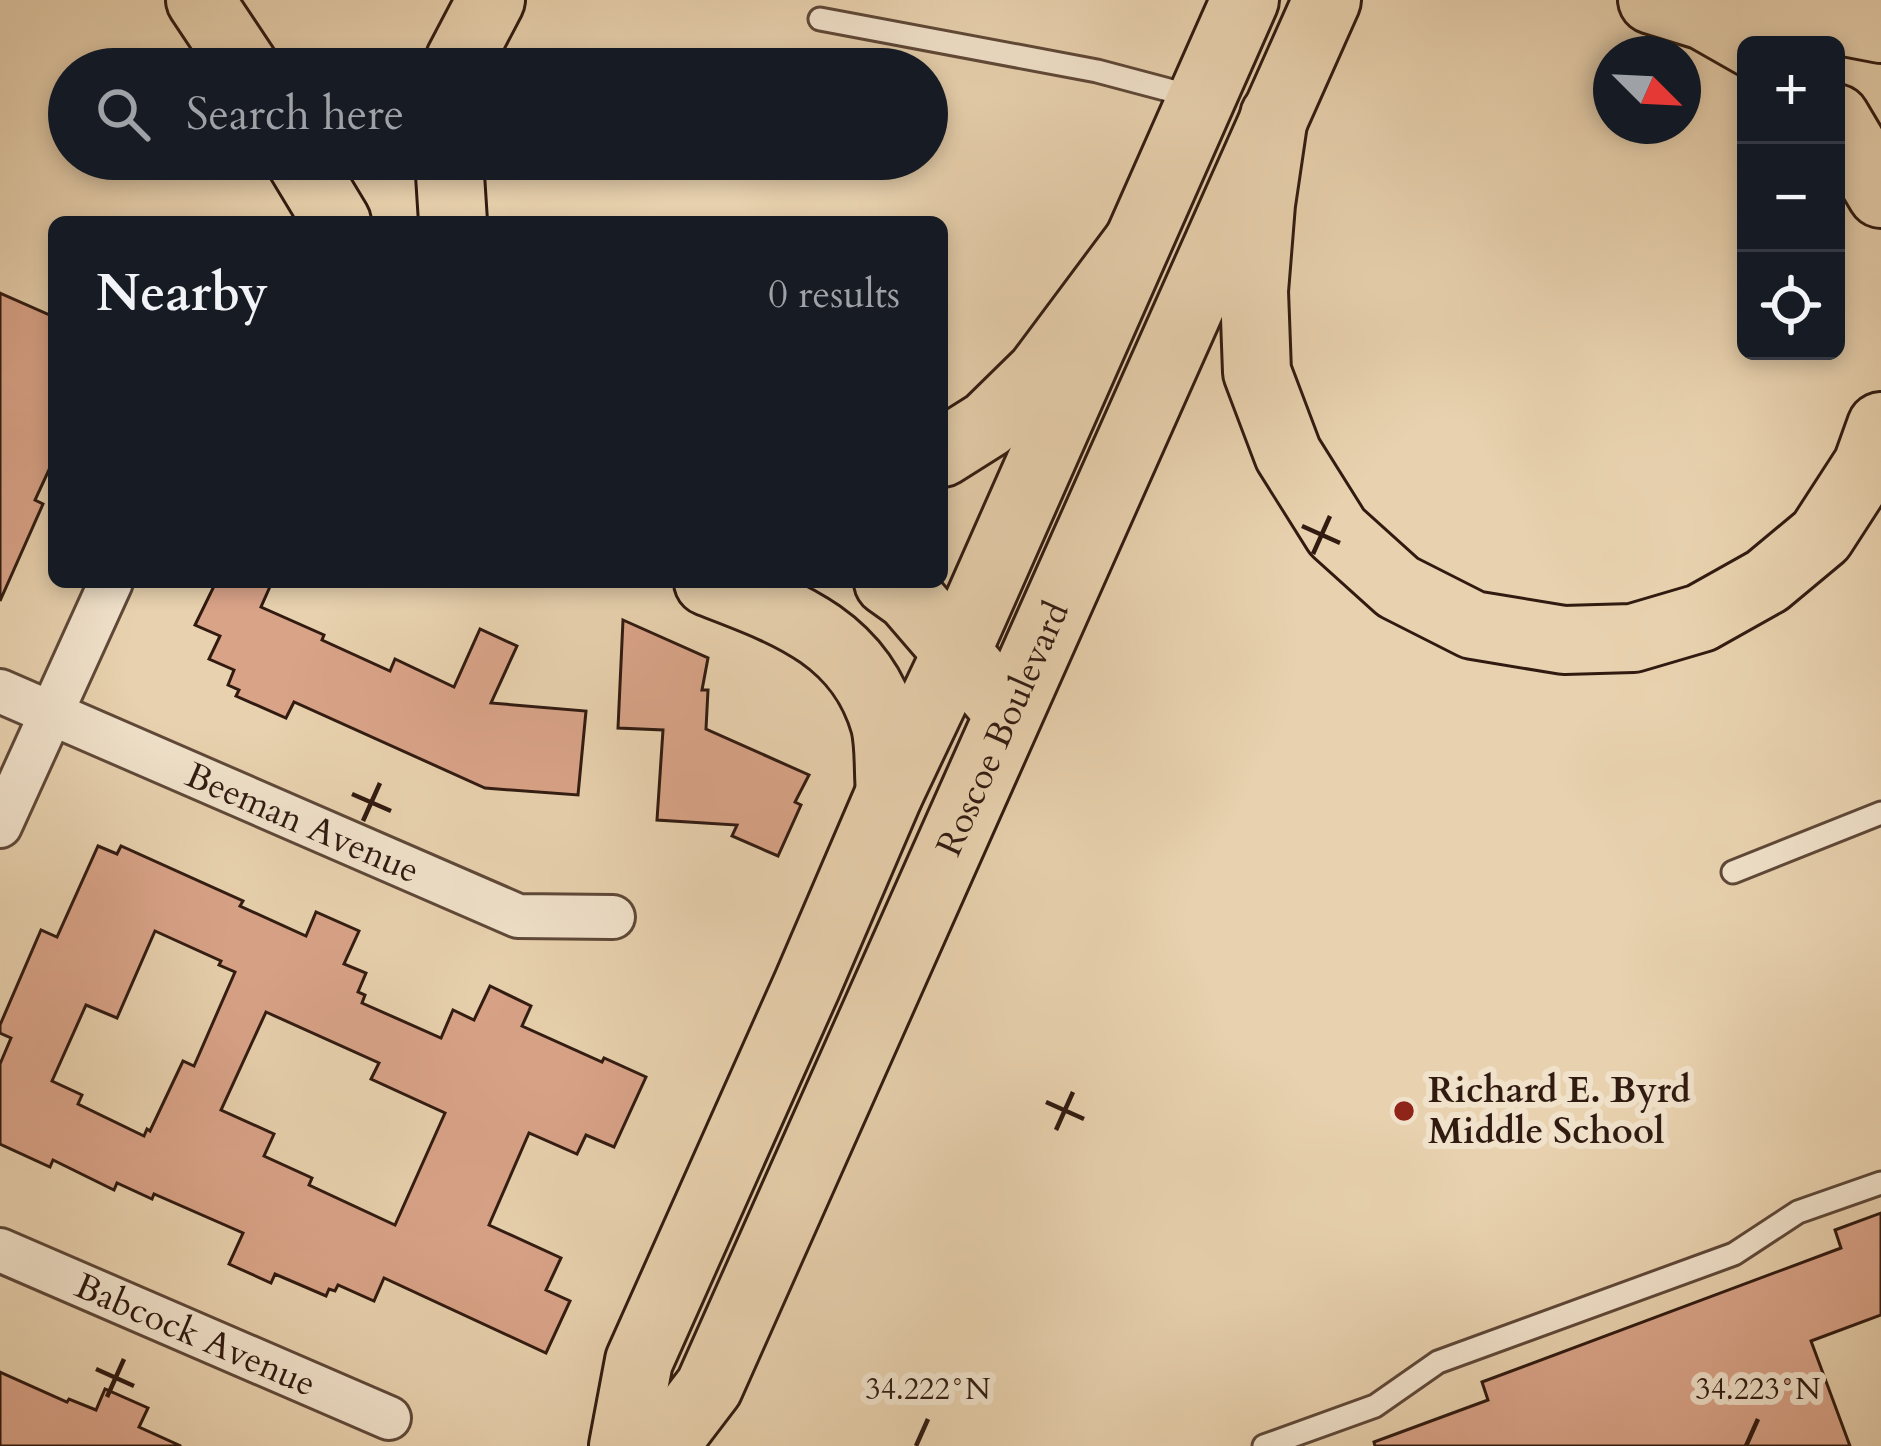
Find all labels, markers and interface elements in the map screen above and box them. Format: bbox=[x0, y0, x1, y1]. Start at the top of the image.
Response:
north arrow bbox=[1593, 36, 1701, 144]
map controls bbox=[1737, 36, 1845, 360]
button: + bbox=[1737, 36, 1845, 144]
search box bbox=[48, 48, 948, 180]
icon: search bbox=[90, 81, 156, 147]
text: Search here bbox=[186, 84, 404, 145]
button: − bbox=[1737, 144, 1845, 252]
button: locate bbox=[1737, 252, 1845, 360]
text: Nearby bbox=[96, 259, 268, 329]
text: 0 results bbox=[768, 268, 900, 321]
street label: Roscoe Boulevard bbox=[924, 594, 1080, 864]
street label: Beeman Avenue bbox=[178, 750, 427, 895]
place label: Richard E. Byrd Middle School bbox=[1428, 1066, 1691, 1156]
marker: Richard E. Byrd Middle School bbox=[1391, 1098, 1417, 1124]
street label: Babcock Avenue bbox=[68, 1261, 323, 1408]
text: 34.222°N bbox=[865, 1369, 991, 1410]
text: 34.223°N bbox=[1695, 1369, 1821, 1410]

